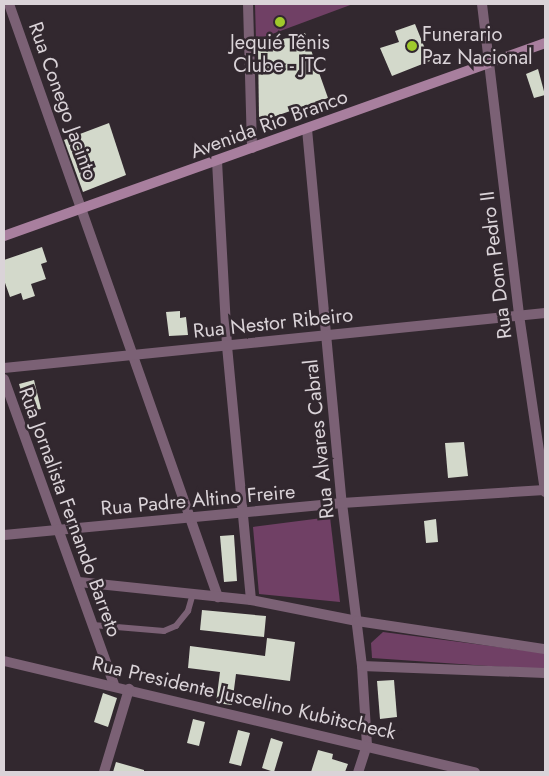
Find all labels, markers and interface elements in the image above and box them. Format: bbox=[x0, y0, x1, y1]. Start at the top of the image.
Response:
marker: Jequié Tênis Clube - JTC bbox=[274, 16, 286, 28]
street label: Rua Conego Jacinto bbox=[23, 19, 103, 183]
place label: Funerario Paz Nacional bbox=[422, 22, 533, 69]
place label: Jequié Tênis Clube - JTC bbox=[230, 30, 330, 77]
marker: Funerario Paz Nacional bbox=[406, 40, 418, 52]
street label: Avenida Rio Branco bbox=[187, 84, 351, 164]
street label: Rua Dom Pedro II bbox=[475, 190, 517, 340]
street label: Rua Nestor Ribeiro bbox=[192, 303, 354, 343]
street label: Rua Alvares Cabral bbox=[299, 358, 339, 520]
street label: Rua Jornalista Fernando Barreto bbox=[14, 384, 126, 640]
street label: Rua Padre Altino Freire bbox=[100, 480, 296, 520]
street label: Rua Presidente Juscelino Kubitscheck bbox=[90, 651, 398, 745]

